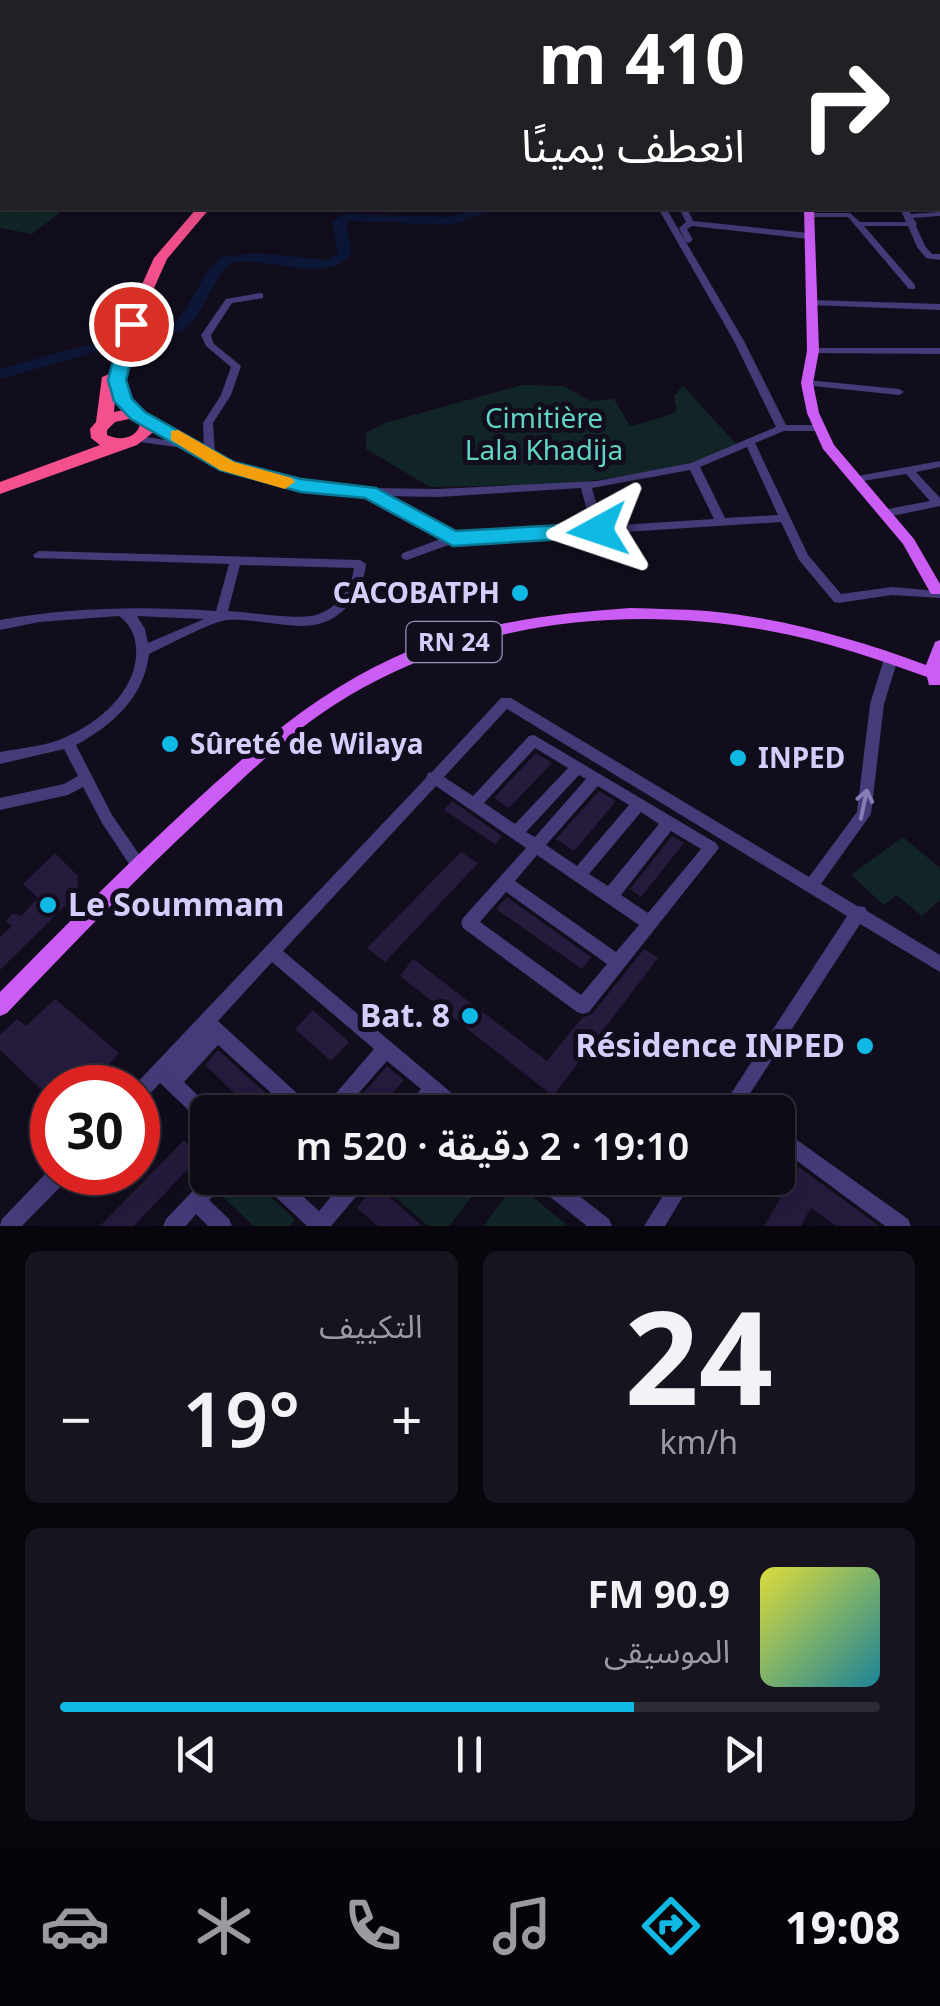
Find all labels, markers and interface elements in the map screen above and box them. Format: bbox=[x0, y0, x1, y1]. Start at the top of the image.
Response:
text: 410 m bbox=[538, 9, 745, 105]
icon: right bbox=[780, 40, 910, 170]
text: انعطف يمينًا bbox=[521, 114, 745, 175]
pin bbox=[89, 282, 174, 367]
icon: arrive bbox=[104, 297, 159, 352]
park label: Cimitière Lala Khadija bbox=[465, 398, 623, 468]
position arrow bbox=[546, 478, 650, 582]
place label: CACOBATPH bbox=[333, 573, 500, 611]
marker: CACOBATPH bbox=[509, 582, 531, 604]
road number: RN 24 bbox=[406, 622, 502, 662]
place label: Sûreté de Wilaya bbox=[190, 724, 423, 762]
marker: Sûreté de Wilaya bbox=[159, 733, 181, 755]
place label: INPED bbox=[758, 738, 845, 776]
marker: INPED bbox=[727, 747, 749, 769]
one-way arrow bbox=[856, 789, 875, 821]
place label: Le Soummam bbox=[68, 882, 285, 925]
marker: Le Soummam bbox=[37, 894, 59, 916]
place label: Bat. 8 bbox=[360, 993, 450, 1036]
marker: Bat. 8 bbox=[459, 1005, 481, 1027]
place label: Résidence INPED bbox=[576, 1023, 845, 1066]
marker: Résidence INPED bbox=[854, 1035, 876, 1057]
speed limit sign: 30 bbox=[30, 1065, 160, 1195]
text: 19:10 · 2 دقيقة · 520 m bbox=[296, 1119, 689, 1171]
text: 24 bbox=[624, 1266, 773, 1443]
text: التكييف bbox=[319, 1304, 423, 1347]
text: 19° bbox=[182, 1367, 300, 1469]
text: − bbox=[60, 1381, 91, 1456]
text: + bbox=[391, 1381, 422, 1456]
text: km/h bbox=[659, 1420, 738, 1463]
text: 90.9 FM bbox=[588, 1567, 730, 1619]
text: الموسيقى bbox=[604, 1629, 730, 1672]
icon: previous bbox=[169, 1727, 224, 1782]
icon: pause bbox=[442, 1727, 497, 1782]
icon: next bbox=[716, 1727, 771, 1782]
icon: car bbox=[40, 1891, 110, 1961]
icon: climate bbox=[189, 1891, 259, 1961]
icon: phone bbox=[338, 1891, 408, 1961]
icon: music bbox=[487, 1891, 557, 1961]
icon: directions bbox=[636, 1891, 706, 1961]
text: 19:08 bbox=[785, 1896, 900, 1957]

